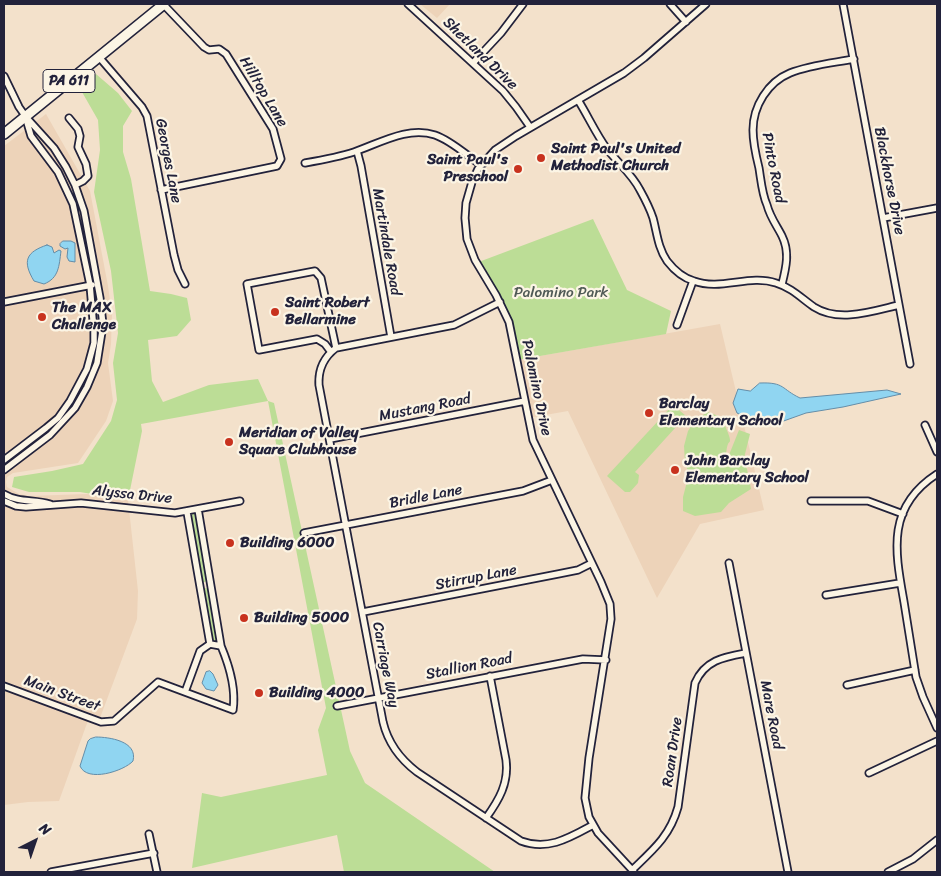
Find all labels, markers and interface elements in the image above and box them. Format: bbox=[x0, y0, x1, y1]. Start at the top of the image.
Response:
street label: Shetland Drive bbox=[439, 14, 521, 94]
street label: Hilltop Lane bbox=[235, 53, 291, 131]
road number: PA 611 bbox=[43, 70, 95, 92]
street label: Georges Lane bbox=[151, 117, 185, 205]
street label: Blackhorse Drive bbox=[870, 126, 908, 236]
street label: Pinto Road bbox=[757, 131, 789, 205]
place label: Saint Paul's United Methodist Church bbox=[551, 140, 680, 175]
place label: Saint Paul's Preschool bbox=[427, 151, 508, 186]
marker: Saint Paul's United Methodist Church bbox=[535, 152, 547, 164]
marker: Saint Paul's Preschool bbox=[512, 163, 524, 175]
street label: Martindale Road bbox=[368, 187, 404, 297]
park label: Palomino Park bbox=[514, 284, 608, 302]
place label: Saint Robert Bellarmine bbox=[285, 294, 369, 329]
place label: The MAX Challenge bbox=[52, 299, 116, 334]
marker: Saint Robert Bellarmine bbox=[269, 306, 281, 318]
marker: The MAX Challenge bbox=[36, 311, 48, 323]
street label: Palomino Drive bbox=[517, 338, 555, 438]
street label: Mustang Road bbox=[378, 390, 472, 426]
place label: Barclay Elementary School bbox=[659, 395, 783, 430]
marker: Barclay Elementary School bbox=[643, 407, 655, 419]
place label: Meridian of Valley Square Clubhouse bbox=[239, 424, 358, 459]
marker: Meridian of Valley Square Clubhouse bbox=[223, 436, 235, 448]
place label: John Barclay Elementary School bbox=[685, 452, 809, 487]
marker: John Barclay Elementary School bbox=[669, 464, 681, 476]
street label: Bridle Lane bbox=[388, 481, 464, 513]
street label: Alyssa Drive bbox=[91, 482, 173, 508]
place label: Building 6000 bbox=[240, 534, 335, 552]
marker: Building 6000 bbox=[224, 537, 236, 549]
street label: Stirrup Lane bbox=[434, 561, 518, 595]
place label: Building 5000 bbox=[254, 609, 349, 627]
marker: Building 5000 bbox=[238, 612, 250, 624]
street label: Carriage Way bbox=[368, 621, 402, 709]
street label: Stallion Road bbox=[424, 650, 514, 684]
street label: Main Street bbox=[22, 672, 102, 716]
street label: Mare Road bbox=[756, 679, 786, 751]
place label: Building 4000 bbox=[269, 684, 364, 702]
marker: Building 4000 bbox=[253, 687, 265, 699]
street label: Roan Drive bbox=[659, 716, 687, 788]
north arrow bbox=[10, 816, 60, 866]
text: N bbox=[33, 817, 57, 842]

